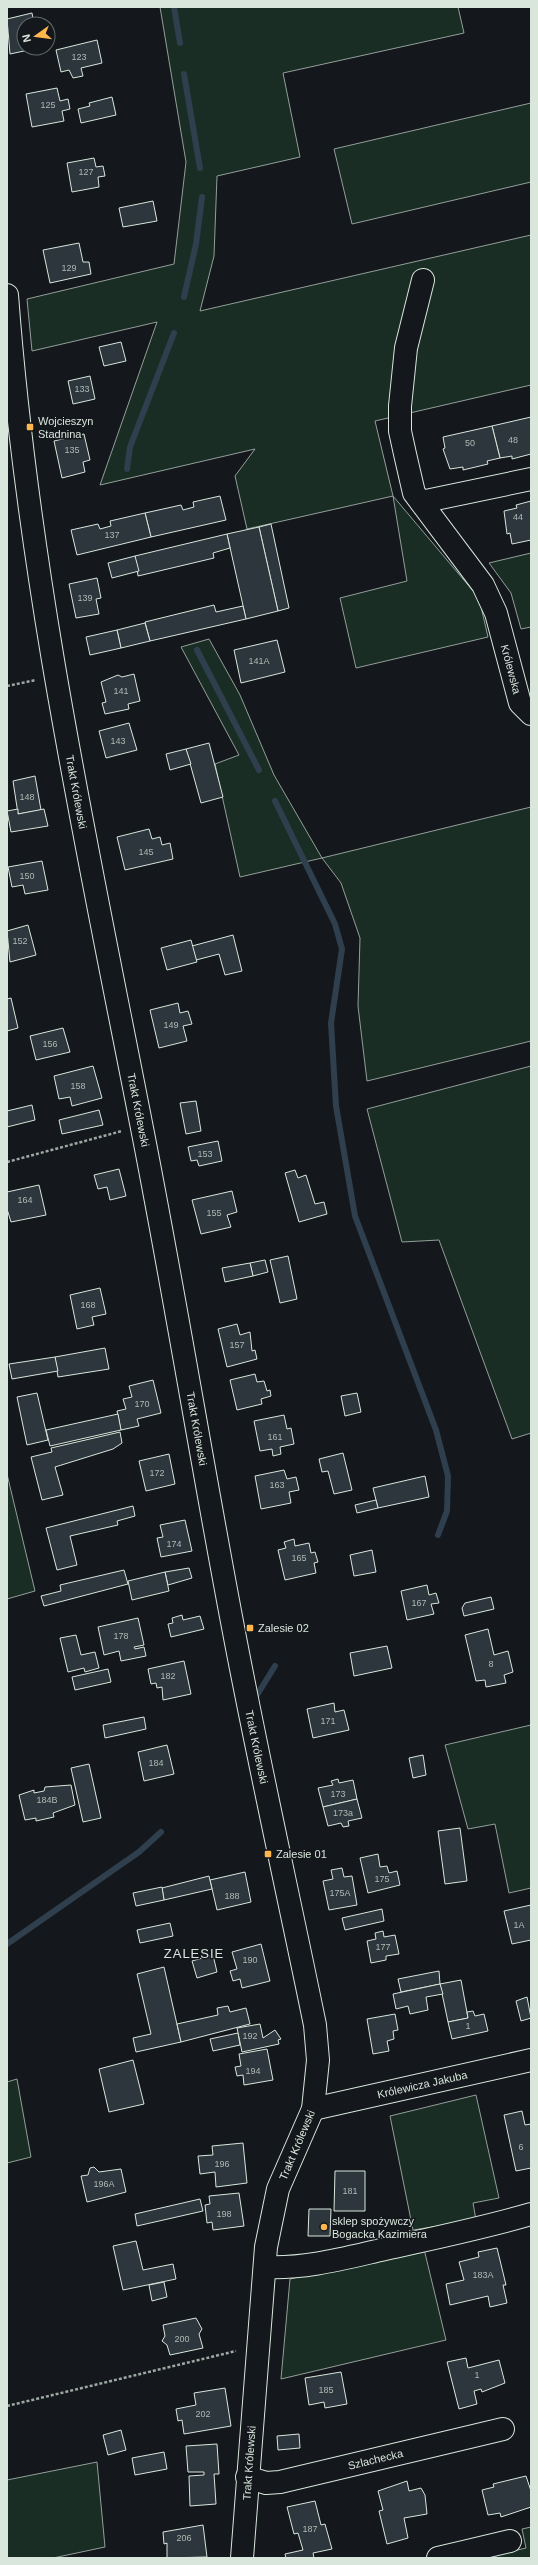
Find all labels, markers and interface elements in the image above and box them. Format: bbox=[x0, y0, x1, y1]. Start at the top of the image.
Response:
north arrow bbox=[16, 16, 56, 56]
text: N bbox=[20, 33, 33, 44]
house number: 123 bbox=[71, 52, 87, 62]
house number: 125 bbox=[40, 100, 56, 110]
house number: 127 bbox=[78, 167, 94, 177]
house number: 129 bbox=[61, 263, 77, 273]
house number: 133 bbox=[74, 384, 90, 394]
place label: Wojcieszyn Stadnina bbox=[38, 415, 93, 440]
marker: Wojcieszyn Stadnina bbox=[25, 422, 35, 432]
house number: 48 bbox=[508, 435, 518, 445]
house number: 50 bbox=[465, 438, 475, 448]
house number: 135 bbox=[64, 445, 80, 455]
house number: 44 bbox=[513, 512, 523, 522]
house number: 137 bbox=[104, 530, 120, 540]
house number: 139 bbox=[77, 593, 93, 603]
street label: Królewska bbox=[499, 643, 524, 696]
house number: 141A bbox=[248, 656, 270, 666]
house number: 141 bbox=[113, 686, 129, 696]
house number: 143 bbox=[110, 736, 126, 746]
street label: Trakt Królewski bbox=[64, 754, 89, 830]
house number: 148 bbox=[19, 792, 35, 802]
house number: 145 bbox=[138, 847, 154, 857]
house number: 150 bbox=[19, 871, 35, 881]
house number: 152 bbox=[12, 936, 28, 946]
house number: 149 bbox=[163, 1020, 179, 1030]
house number: 156 bbox=[42, 1039, 58, 1049]
street label: Trakt Królewski bbox=[125, 1072, 152, 1148]
house number: 158 bbox=[70, 1081, 86, 1091]
house number: 153 bbox=[197, 1149, 213, 1159]
house number: 164 bbox=[17, 1195, 33, 1205]
house number: 155 bbox=[206, 1208, 222, 1218]
house number: 168 bbox=[80, 1300, 96, 1310]
house number: 157 bbox=[229, 1340, 245, 1350]
street label: Trakt Królewski bbox=[184, 1391, 209, 1467]
house number: 170 bbox=[134, 1399, 150, 1409]
house number: 161 bbox=[267, 1432, 283, 1442]
house number: 172 bbox=[149, 1468, 165, 1478]
house number: 163 bbox=[269, 1480, 285, 1490]
house number: 174 bbox=[166, 1539, 182, 1549]
house number: 165 bbox=[291, 1553, 307, 1563]
house number: 167 bbox=[411, 1598, 427, 1608]
place label: Zalesie 02 bbox=[258, 1622, 309, 1634]
marker: Zalesie 02 bbox=[245, 1623, 255, 1633]
house number: 178 bbox=[113, 1631, 129, 1641]
house number: 8 bbox=[488, 1659, 494, 1669]
house number: 182 bbox=[160, 1671, 176, 1681]
street label: Trakt Królewski bbox=[243, 1709, 270, 1785]
house number: 171 bbox=[320, 1716, 336, 1726]
house number: 184 bbox=[148, 1758, 164, 1768]
house number: 173 bbox=[330, 1789, 346, 1799]
house number: 184B bbox=[36, 1795, 58, 1805]
house number: 173a bbox=[333, 1808, 353, 1818]
place label: Zalesie 01 bbox=[276, 1848, 327, 1860]
marker: Zalesie 01 bbox=[263, 1849, 273, 1859]
house number: 175 bbox=[374, 1874, 390, 1884]
house number: 175A bbox=[329, 1888, 351, 1898]
house number: 188 bbox=[224, 1891, 240, 1901]
house number: 1A bbox=[513, 1920, 525, 1930]
house number: 177 bbox=[375, 1942, 391, 1952]
district label: ZALESIE bbox=[164, 1946, 224, 1961]
house number: 190 bbox=[242, 1955, 258, 1965]
house number: 1 bbox=[465, 2021, 471, 2031]
house number: 192 bbox=[242, 2031, 258, 2041]
house number: 194 bbox=[245, 2066, 261, 2076]
street label: Królewicza Jakuba bbox=[376, 2068, 469, 2100]
street label: Trakt Królewski bbox=[277, 2108, 317, 2182]
house number: 6 bbox=[518, 2142, 524, 2152]
house number: 196 bbox=[214, 2159, 230, 2169]
house number: 196A bbox=[93, 2179, 115, 2189]
house number: 181 bbox=[342, 2186, 358, 2196]
house number: 198 bbox=[216, 2209, 232, 2219]
place label: sklep spożywczy Bogacka Kazimiera bbox=[332, 2215, 428, 2240]
marker: sklep spożywczy Bogacka Kazimiera bbox=[319, 2222, 329, 2232]
house number: 183A bbox=[472, 2270, 494, 2280]
house number: 200 bbox=[174, 2334, 190, 2344]
house number: 1 bbox=[474, 2370, 480, 2380]
house number: 185 bbox=[318, 2385, 334, 2395]
house number: 202 bbox=[195, 2409, 211, 2419]
street label: Trakt Królewski bbox=[240, 2425, 258, 2501]
street label: Szlachecka bbox=[347, 2447, 405, 2472]
house number: 187 bbox=[302, 2524, 318, 2534]
house number: 206 bbox=[176, 2533, 192, 2543]

